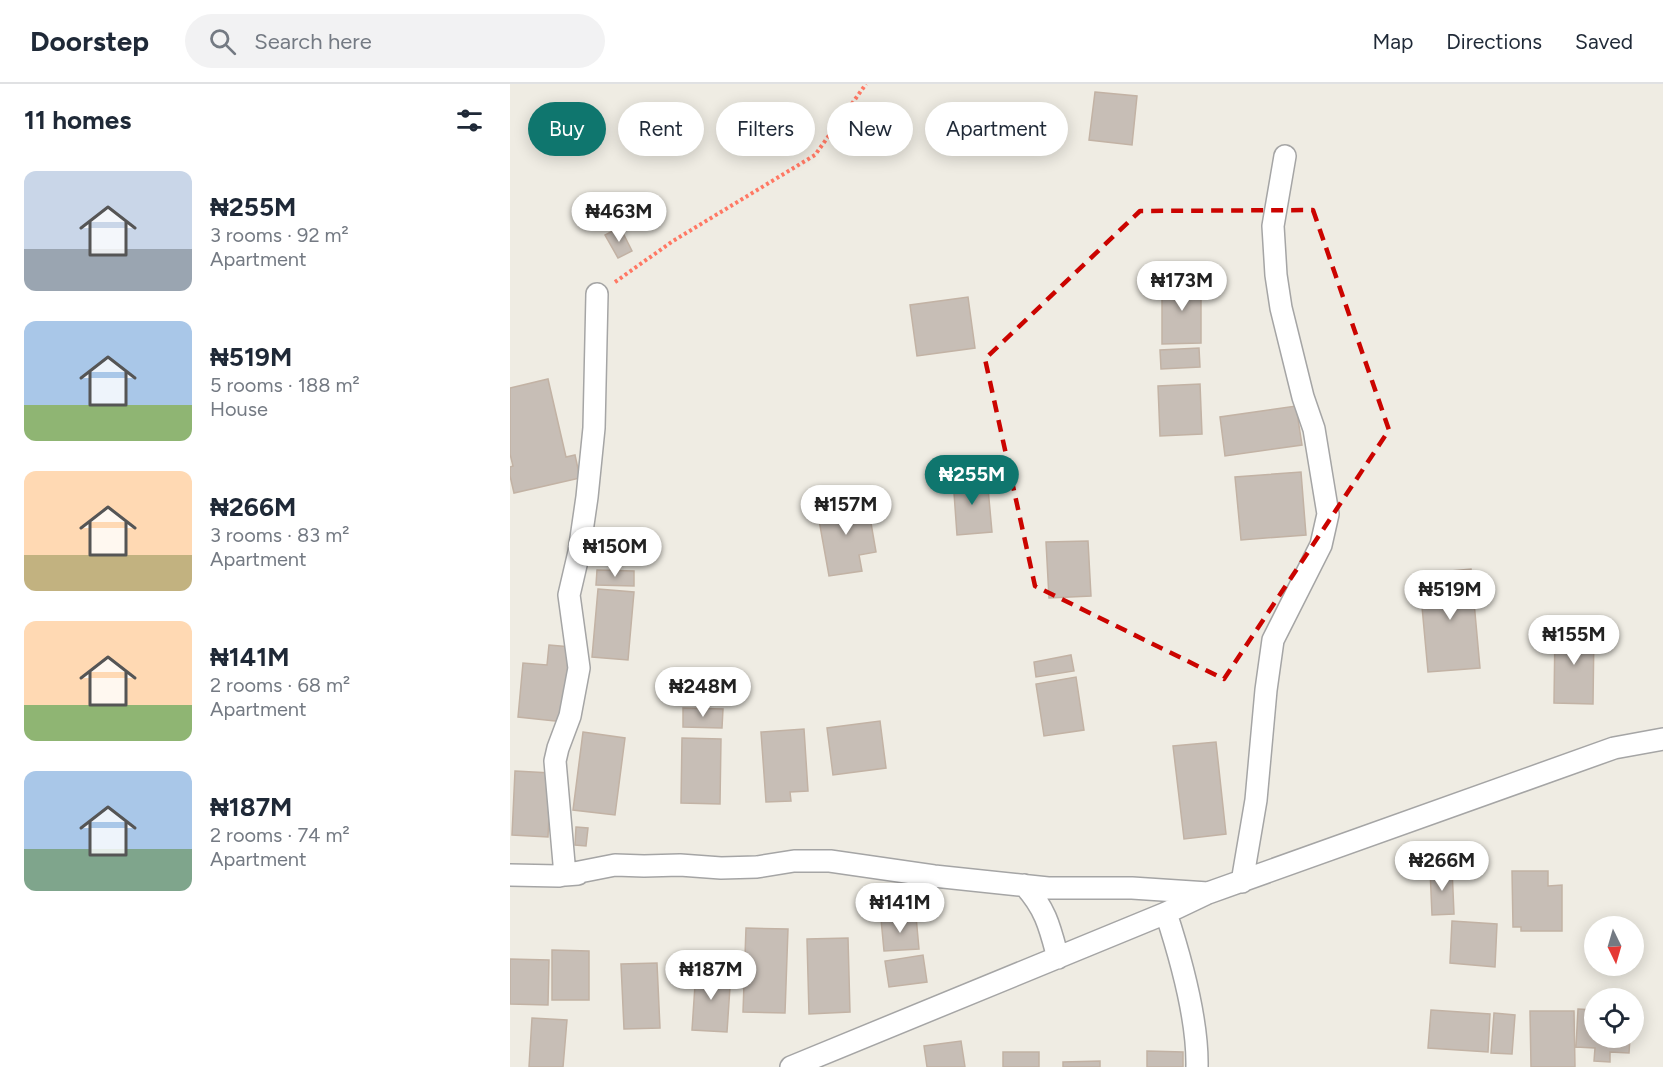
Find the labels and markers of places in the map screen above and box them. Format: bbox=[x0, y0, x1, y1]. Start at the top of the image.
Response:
pin: ₦463M bbox=[577, 192, 661, 243]
pin: ₦173M bbox=[1140, 261, 1224, 312]
pin: ₦255M bbox=[930, 455, 1014, 506]
pin: ₦157M bbox=[804, 485, 888, 536]
pin: ₦150M bbox=[573, 527, 657, 578]
pin: ₦519M bbox=[1408, 570, 1492, 621]
pin: ₦155M bbox=[1532, 615, 1616, 666]
pin: ₦248M bbox=[661, 667, 745, 718]
pin: ₦266M bbox=[1400, 841, 1484, 892]
pin: ₦141M bbox=[858, 883, 942, 934]
pin: ₦187M bbox=[669, 950, 753, 1001]

